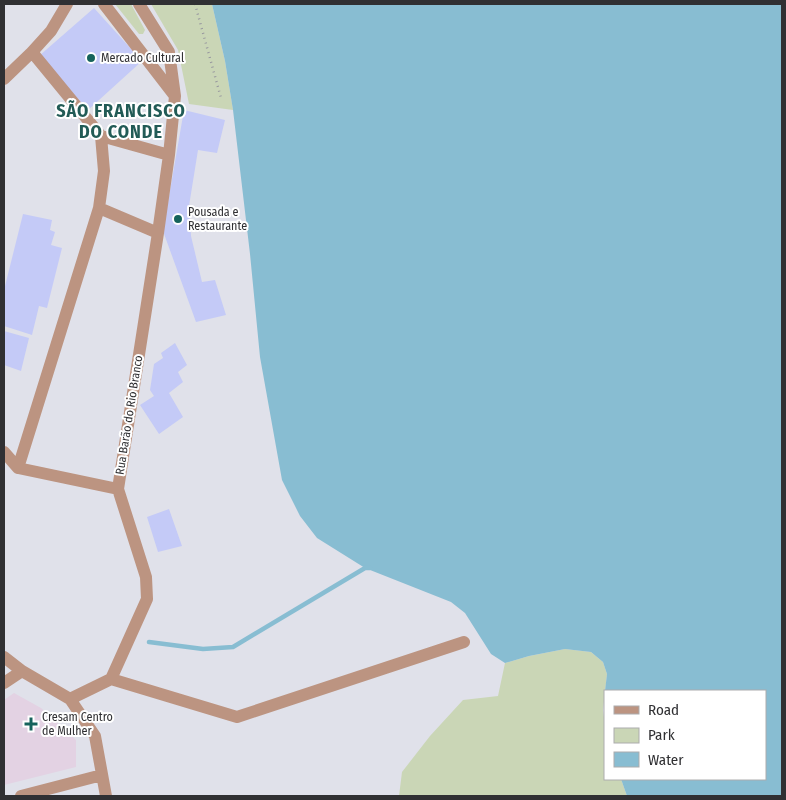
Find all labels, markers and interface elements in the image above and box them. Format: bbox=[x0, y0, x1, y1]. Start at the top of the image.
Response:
place label: Mercado Cultural bbox=[101, 51, 184, 65]
marker: Mercado Cultural bbox=[85, 52, 97, 64]
district label: SÃO FRANCISCO DO CONDE bbox=[56, 100, 186, 143]
place label: Pousada e Restaurante bbox=[188, 205, 247, 233]
marker: Pousada e Restaurante bbox=[172, 213, 184, 225]
street label: Rua Barão do Rio Branco bbox=[113, 354, 145, 476]
legend bbox=[604, 690, 766, 780]
text: Road bbox=[648, 701, 679, 719]
place label: Cresam Centro de Mulher bbox=[42, 710, 113, 738]
marker: Cresam Centro de Mulher bbox=[24, 717, 38, 731]
text: Park bbox=[648, 726, 675, 744]
text: Water bbox=[648, 751, 684, 769]

